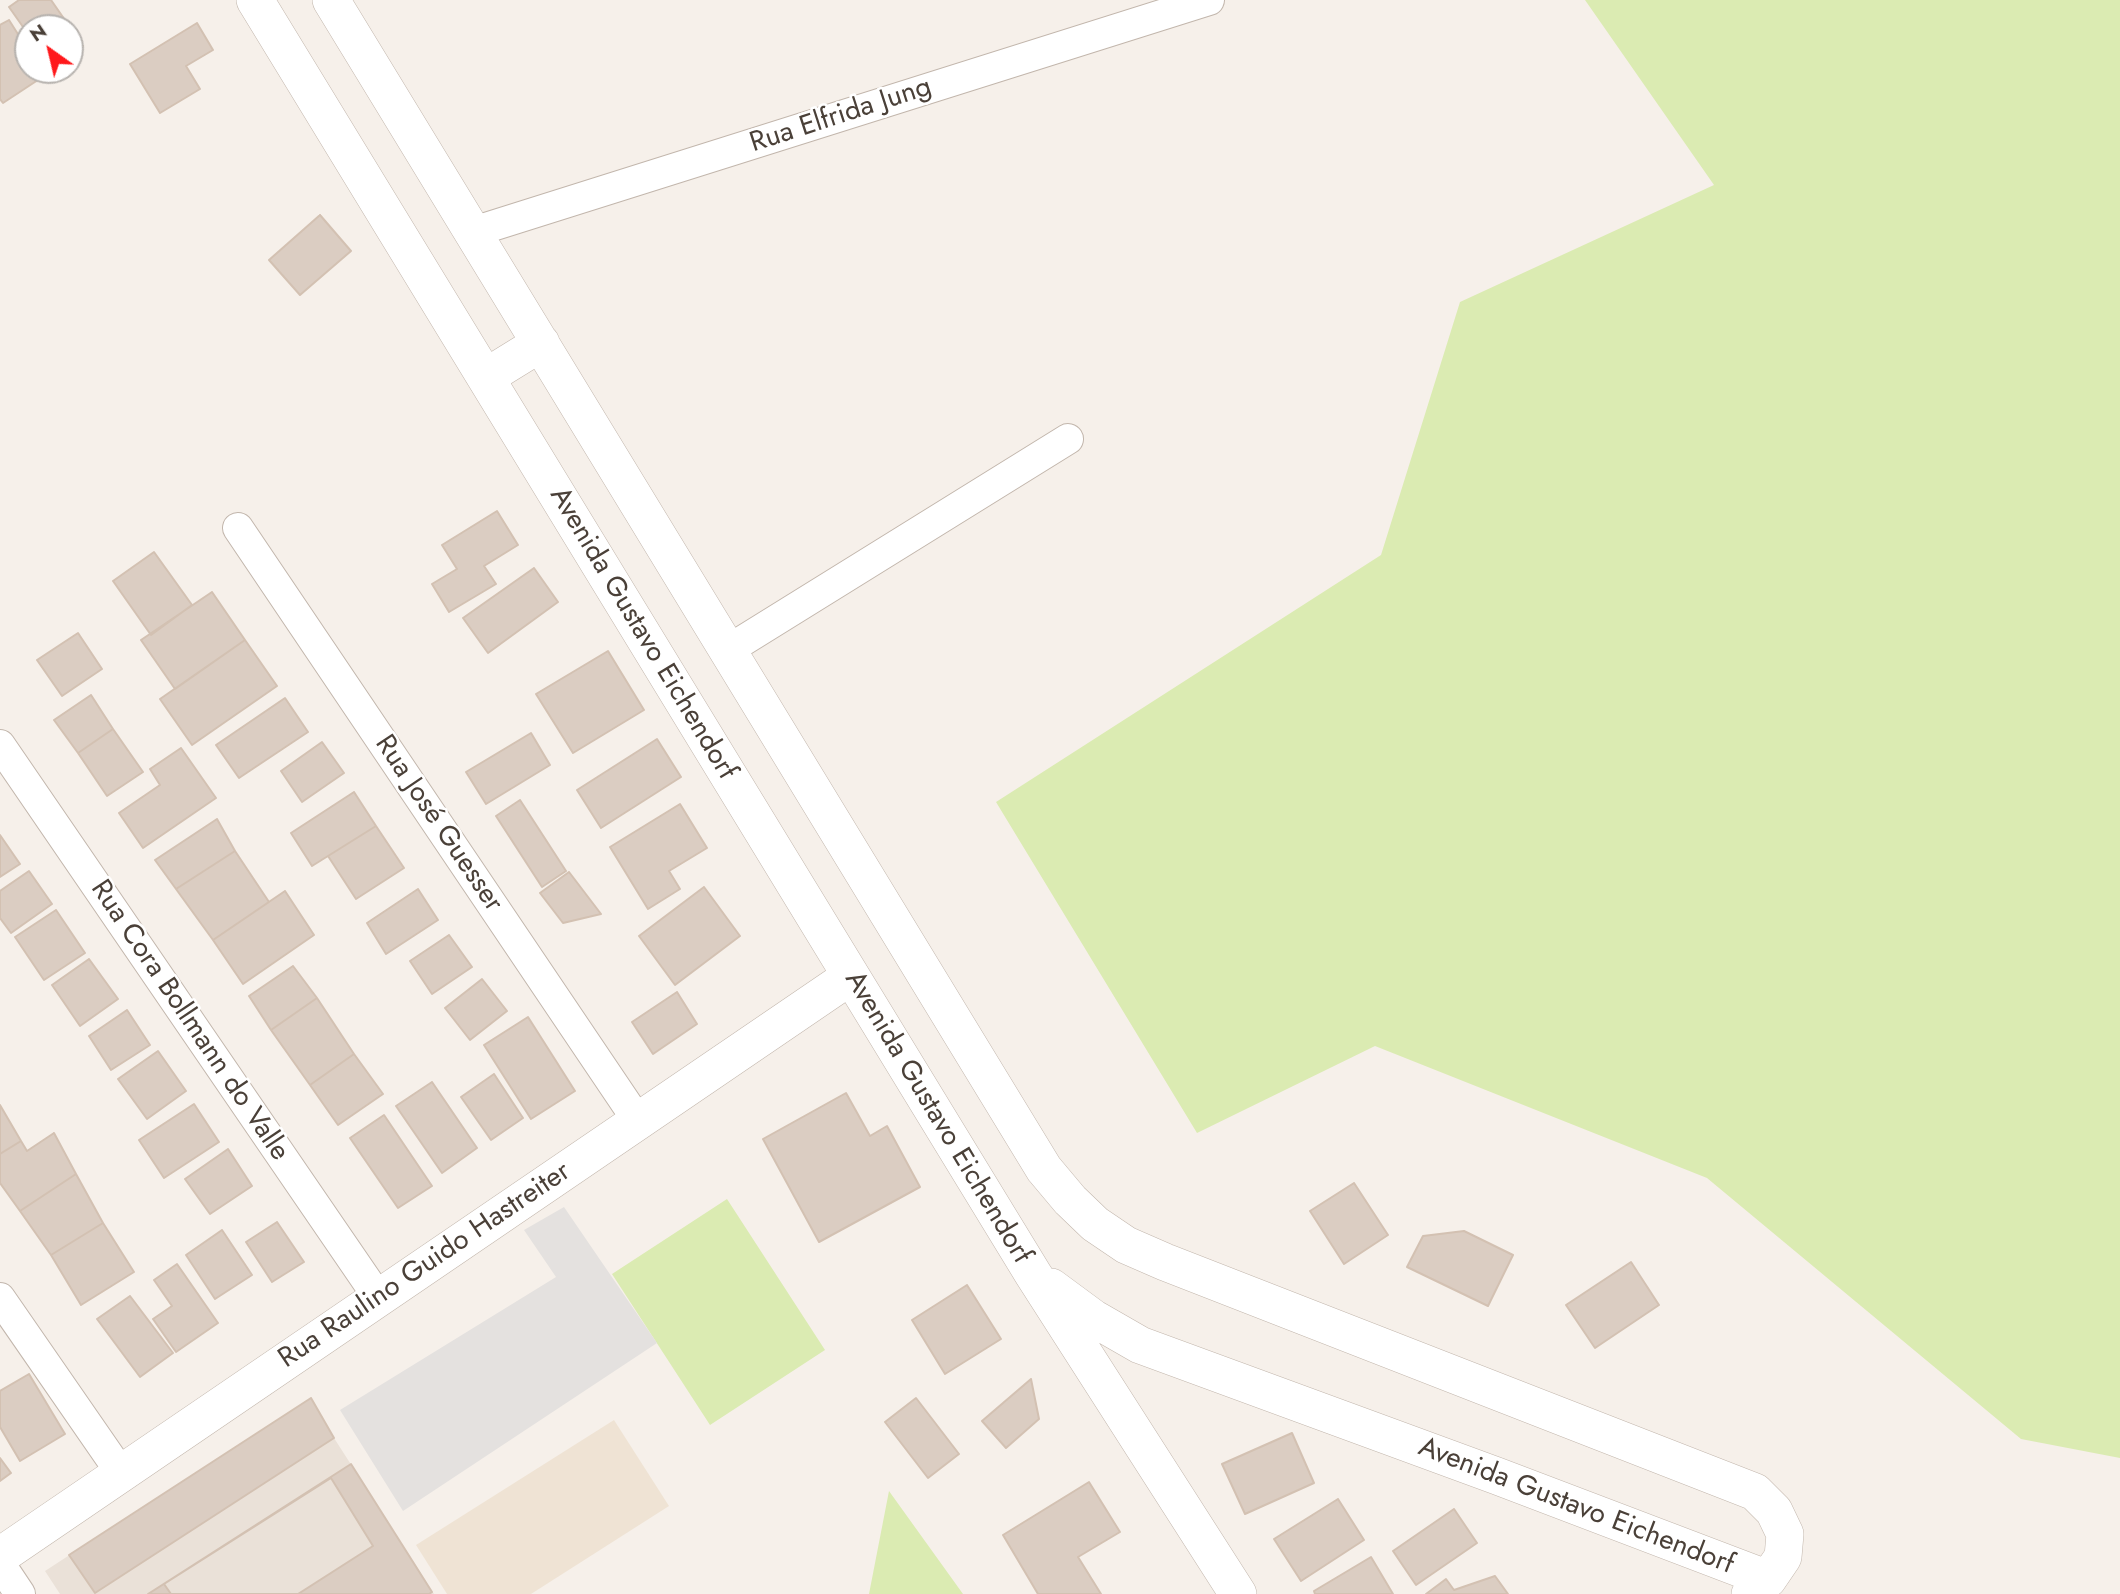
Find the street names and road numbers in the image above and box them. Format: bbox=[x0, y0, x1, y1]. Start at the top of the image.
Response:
street label: Rua Elfrida Jung bbox=[746, 71, 936, 161]
street label: Avenida Gustavo Eichendorf bbox=[541, 482, 743, 786]
street label: Rua José Guesser bbox=[367, 729, 509, 919]
street label: Rua Cora Bollmann do Valle bbox=[82, 874, 296, 1168]
street label: Avenida Gustavo Eichendorf bbox=[836, 966, 1038, 1270]
street label: Rua Raulino Guido Hastreiter bbox=[273, 1156, 577, 1376]
street label: Avenida Gustavo Eichendorf bbox=[1413, 1431, 1739, 1583]

